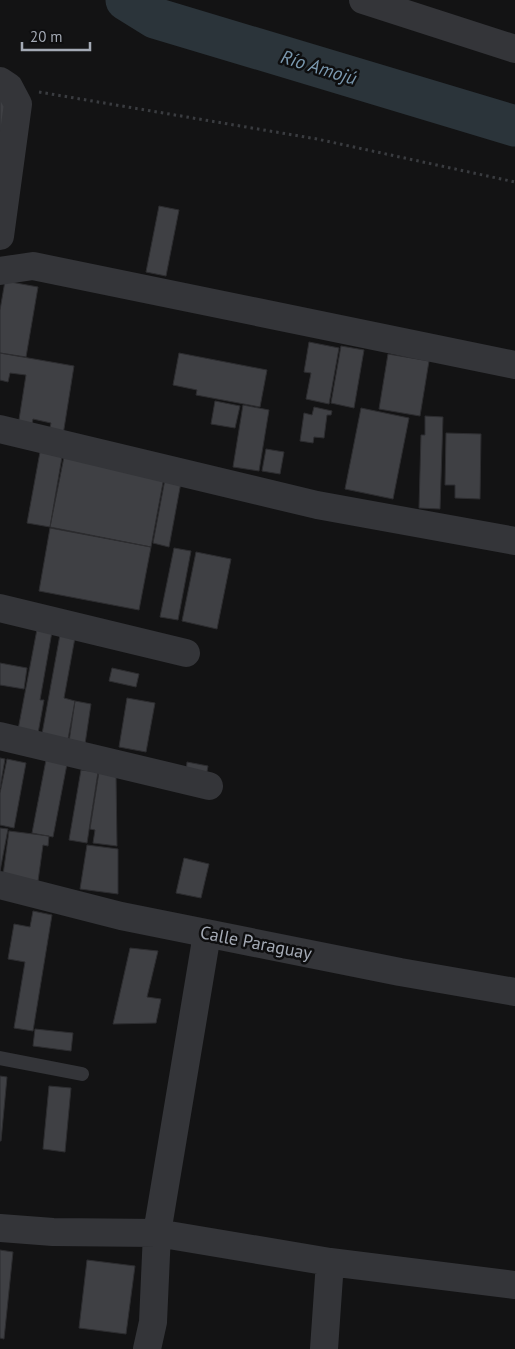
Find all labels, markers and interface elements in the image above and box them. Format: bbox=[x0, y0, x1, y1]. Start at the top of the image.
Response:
scale bar bbox=[22, 20, 90, 52]
text: 20 m bbox=[30, 27, 63, 46]
water label: Río Amojú bbox=[278, 44, 360, 90]
street label: Calle Paraguay bbox=[198, 920, 315, 965]

